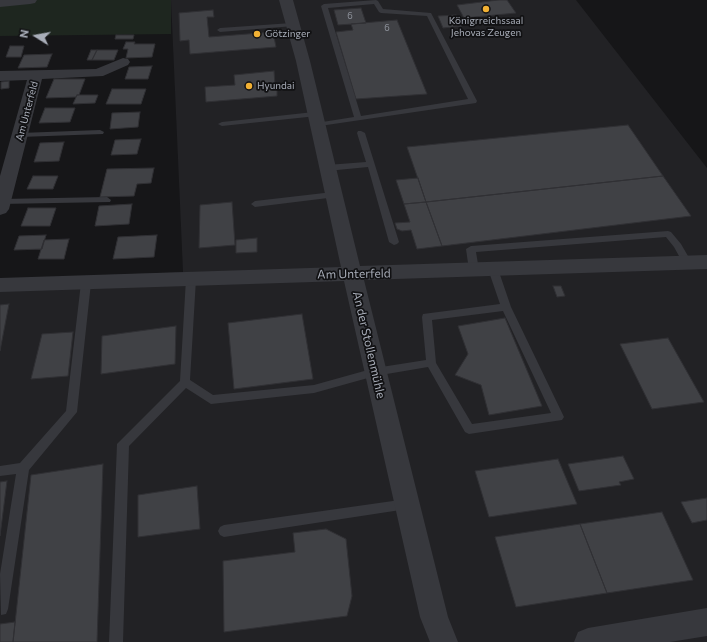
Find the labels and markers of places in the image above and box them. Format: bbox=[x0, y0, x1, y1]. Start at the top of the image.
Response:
marker: Königrreichssaal Jehovas Zeugen bbox=[481, 4, 491, 14]
place label: Königrreichssaal Jehovas Zeugen bbox=[449, 15, 523, 38]
place label: Götzinger bbox=[265, 28, 310, 40]
marker: Götzinger bbox=[252, 29, 262, 39]
place label: Hyundai bbox=[257, 80, 295, 92]
marker: Hyundai bbox=[244, 81, 254, 91]

